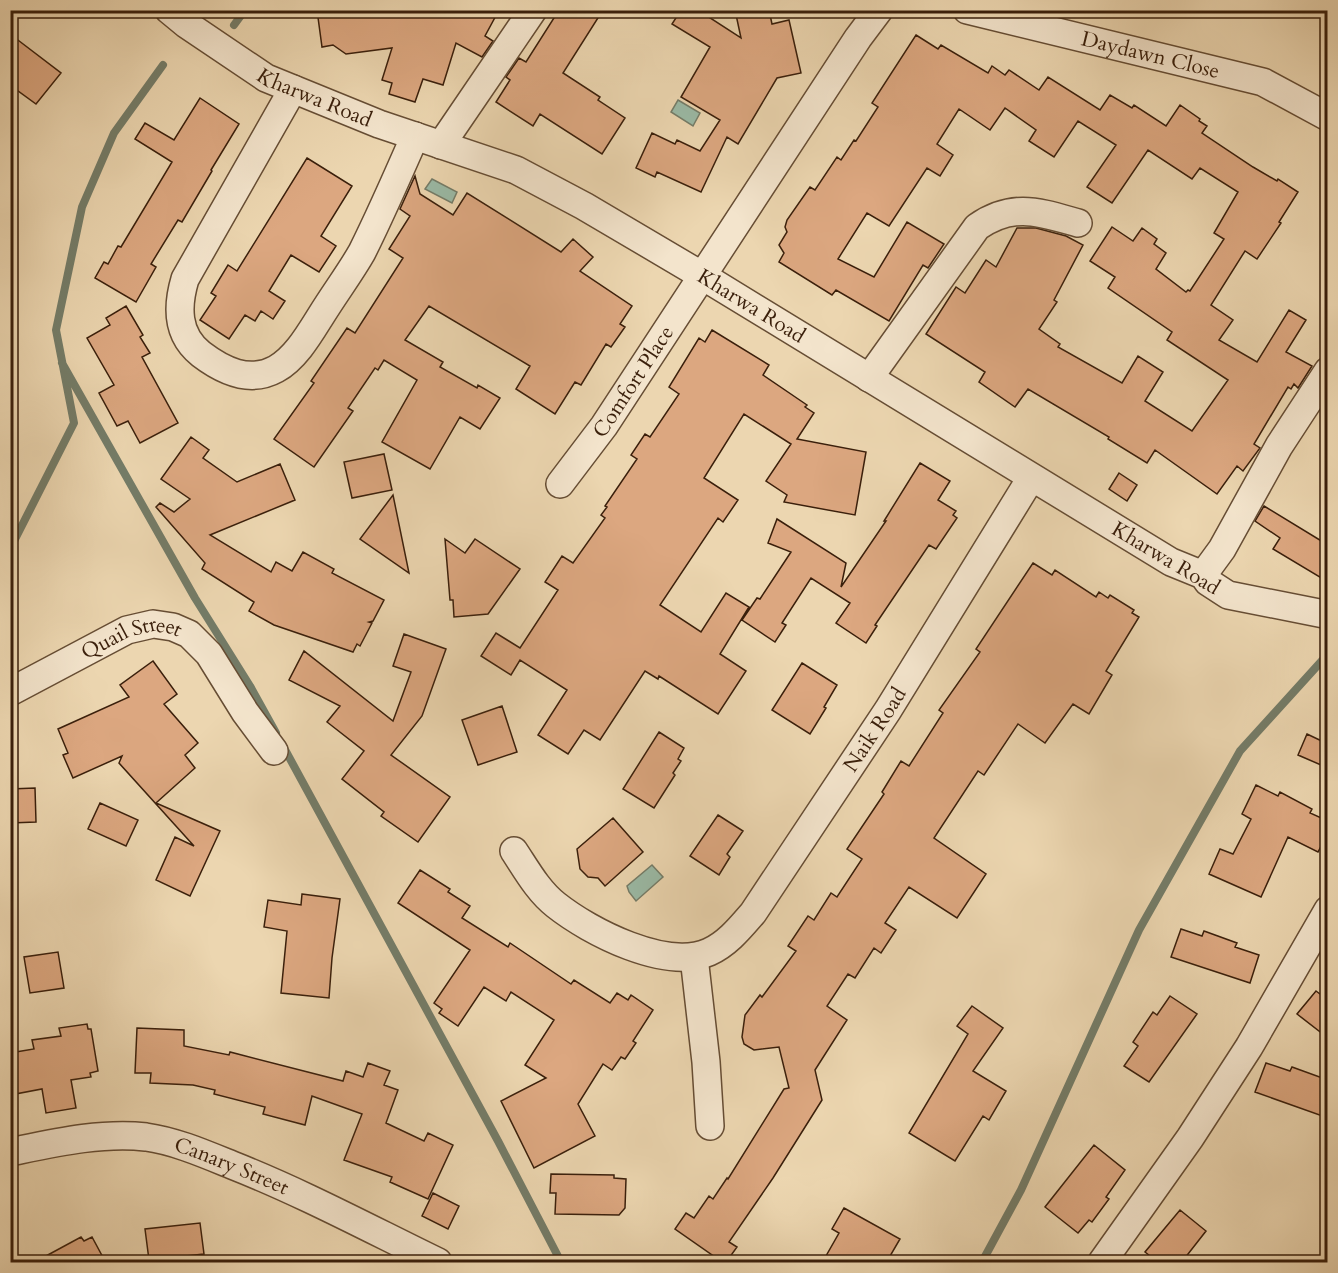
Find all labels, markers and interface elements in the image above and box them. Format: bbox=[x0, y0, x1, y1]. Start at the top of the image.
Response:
street label: Daydawn Close bbox=[1078, 24, 1223, 86]
street label: Kharwa Road bbox=[251, 62, 376, 135]
street label: Kharwa Road bbox=[692, 262, 811, 350]
street label: Comfort Place bbox=[586, 320, 681, 444]
street label: Kharwa Road bbox=[1106, 515, 1225, 602]
street label: Quail Street bbox=[76, 610, 187, 667]
street label: Naik Road bbox=[837, 682, 914, 778]
street label: Canary Street bbox=[171, 1130, 294, 1203]

